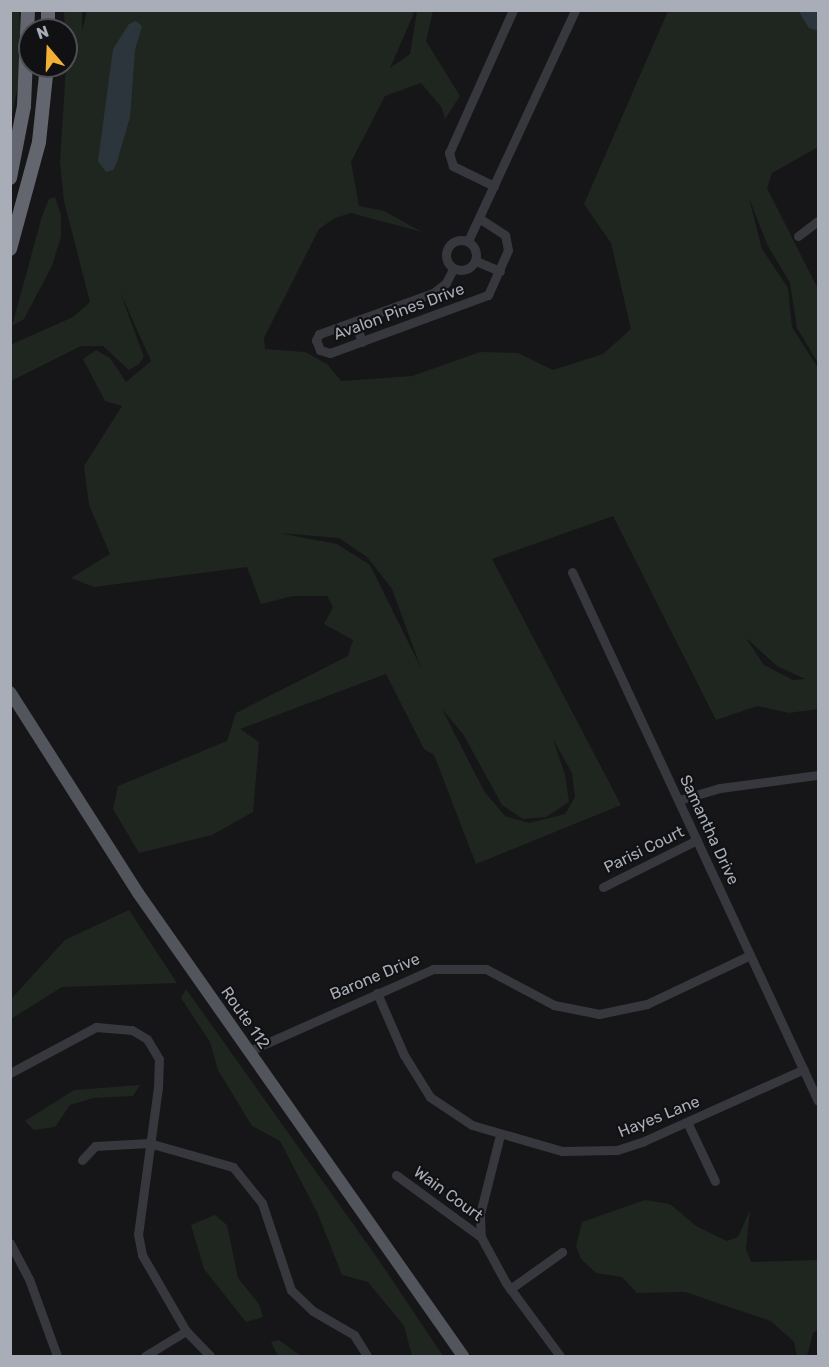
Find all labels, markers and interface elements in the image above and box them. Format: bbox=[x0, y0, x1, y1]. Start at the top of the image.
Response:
north arrow bbox=[18, 18, 78, 78]
text: N bbox=[34, 22, 51, 43]
street label: Avalon Pines Drive bbox=[331, 279, 467, 345]
street label: Samantha Drive bbox=[675, 772, 743, 888]
street label: Parisi Court bbox=[601, 822, 687, 878]
street label: Barone Drive bbox=[327, 949, 423, 1005]
street label: Route 112 bbox=[217, 983, 273, 1053]
street label: Hayes Lane bbox=[615, 1092, 703, 1142]
street label: Wain Court bbox=[410, 1163, 486, 1225]

